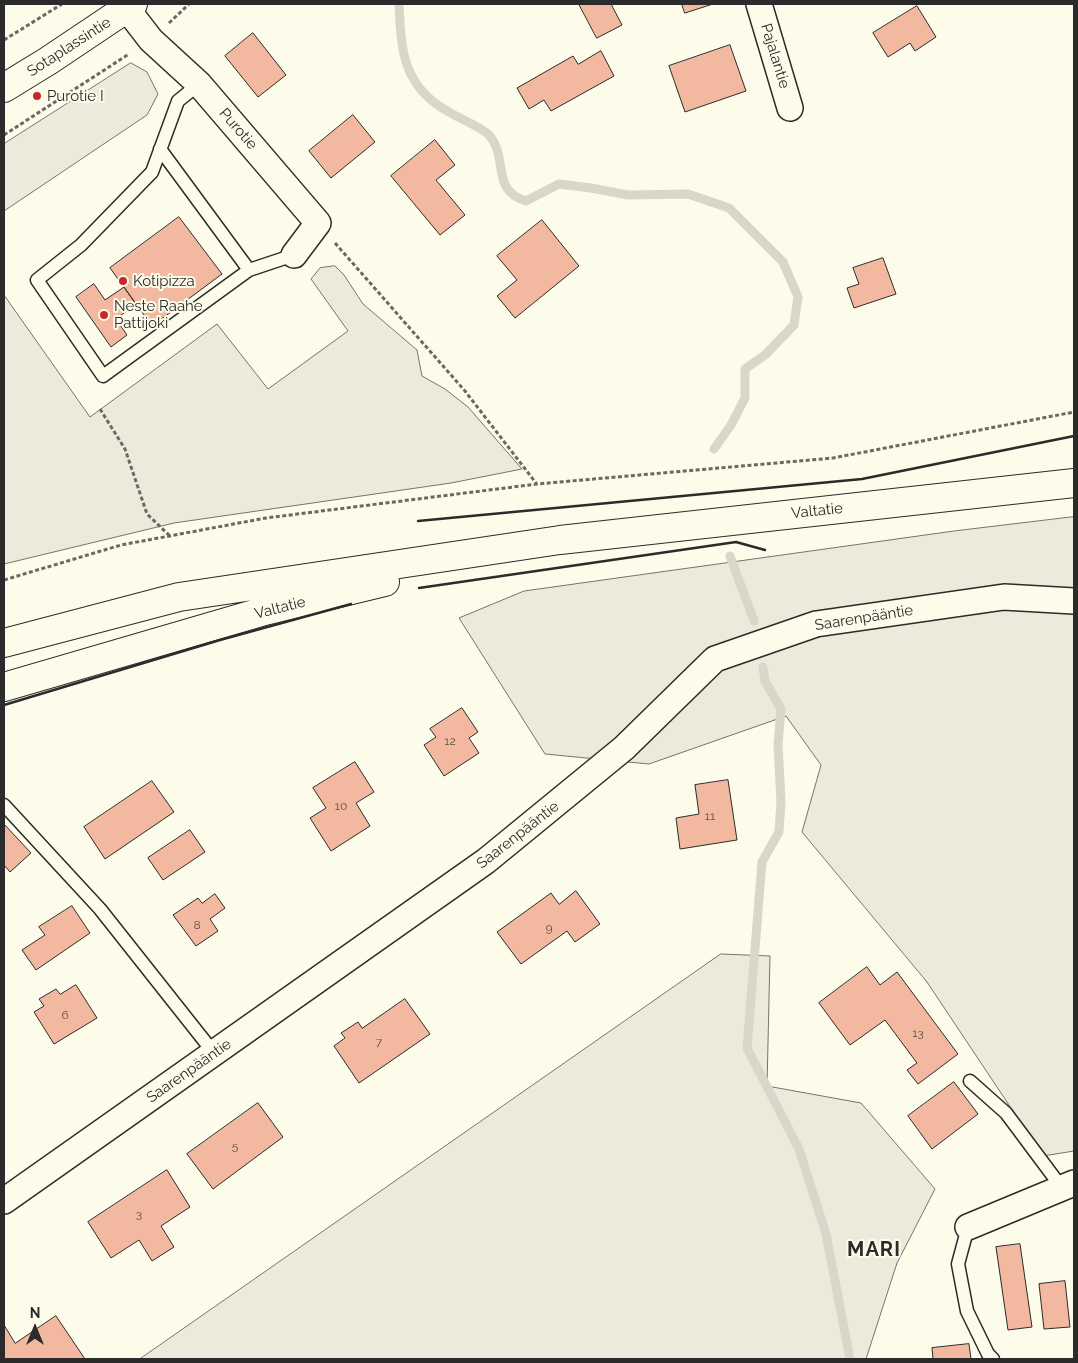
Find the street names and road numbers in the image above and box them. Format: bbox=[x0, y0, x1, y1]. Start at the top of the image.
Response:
street label: Sotaplassintie bbox=[24, 13, 114, 81]
street label: Pajalantie bbox=[757, 21, 793, 91]
street label: Purotie bbox=[215, 105, 261, 153]
street label: Valtatie bbox=[790, 499, 844, 523]
street label: Valtatie bbox=[253, 593, 307, 623]
street label: Saarenpääntie bbox=[814, 601, 914, 635]
street label: Saarenpääntie bbox=[473, 797, 563, 873]
street label: Saarenpääntie bbox=[143, 1035, 235, 1107]

